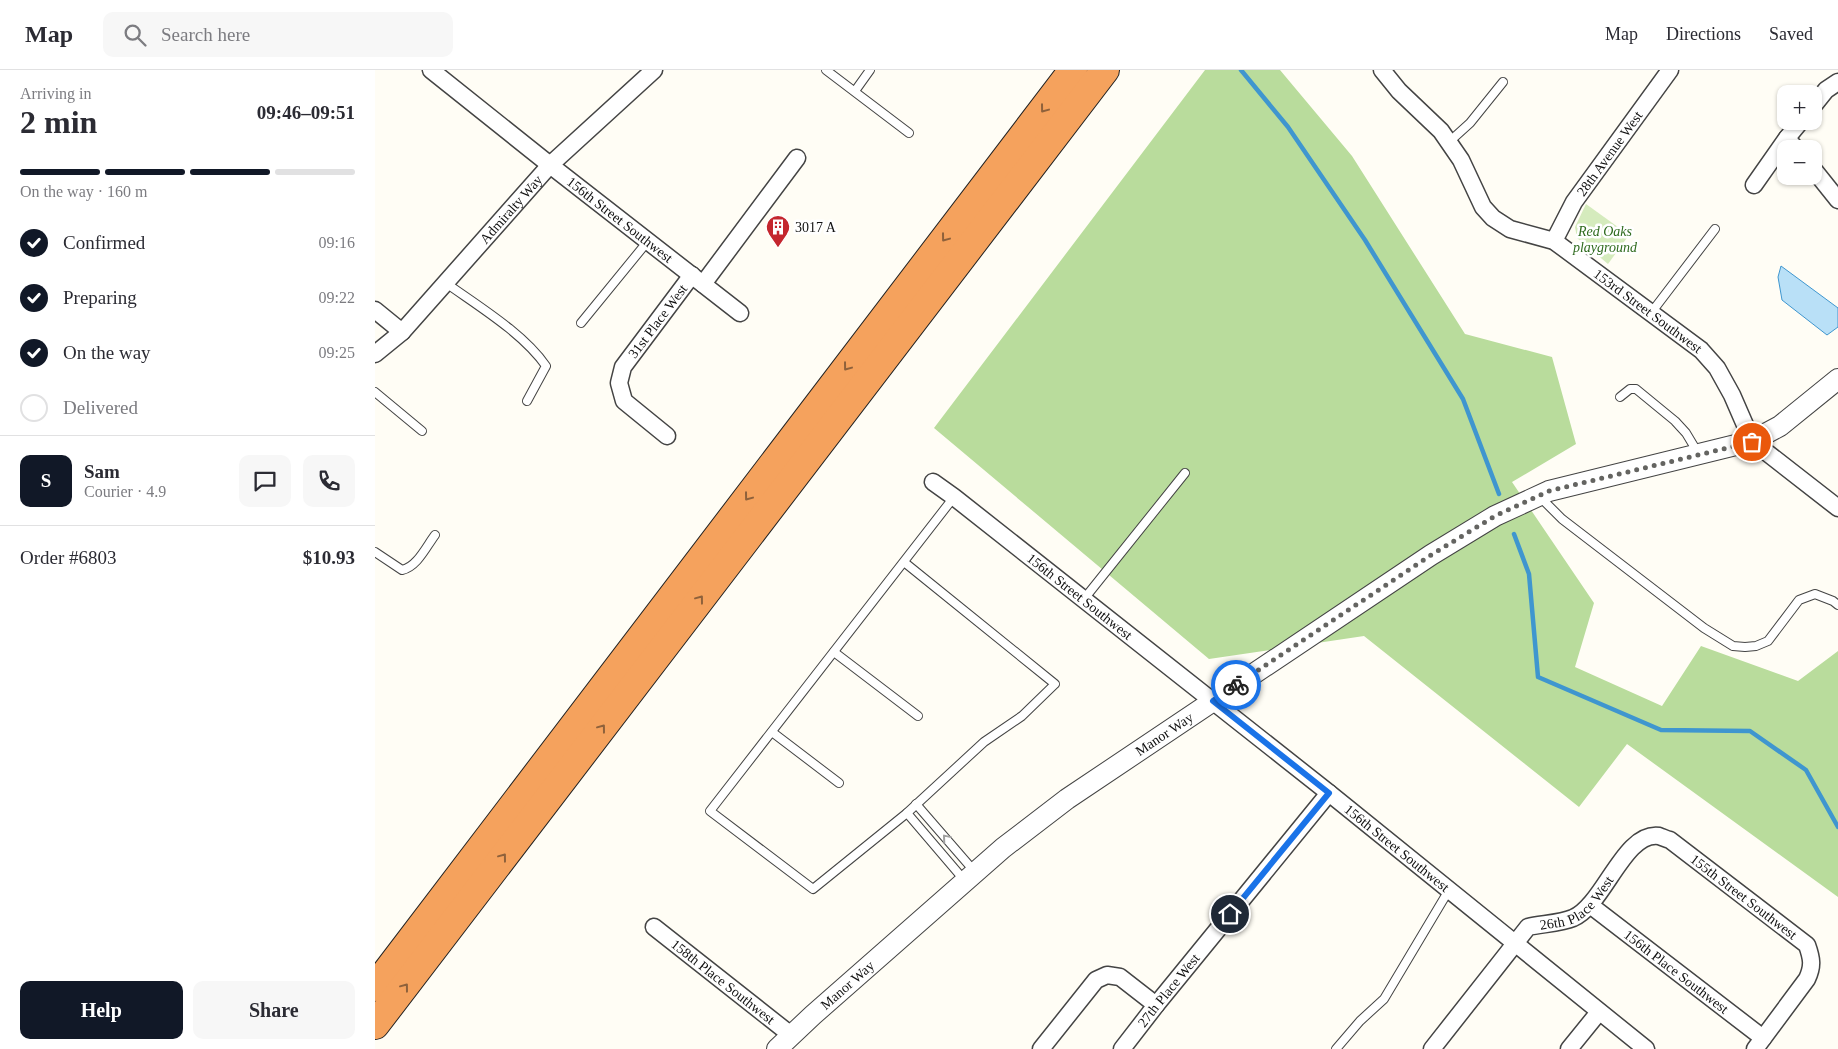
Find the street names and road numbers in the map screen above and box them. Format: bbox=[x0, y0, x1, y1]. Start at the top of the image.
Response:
street label: 28th Avenue West bbox=[1574, 108, 1645, 199]
street label: Admiralty Way bbox=[477, 172, 545, 246]
street label: 156th Street Southwest bbox=[564, 174, 676, 265]
street label: 153rd Street Southwest bbox=[1591, 266, 1705, 356]
street label: 31st Place West bbox=[625, 281, 690, 361]
street label: 156th Street Southwest bbox=[1024, 550, 1135, 642]
street label: Manor Way bbox=[1133, 709, 1196, 758]
street label: 156th Street Southwest bbox=[1342, 801, 1452, 895]
street label: 155th Street Southwest bbox=[1688, 851, 1800, 942]
street label: 26th Place West bbox=[1539, 873, 1616, 932]
street label: 156th Place Southwest bbox=[1621, 927, 1732, 1016]
street label: 158th Place Southwest bbox=[668, 936, 778, 1027]
street label: 27th Place West bbox=[1135, 950, 1202, 1030]
street label: Manor Way bbox=[817, 958, 877, 1012]

